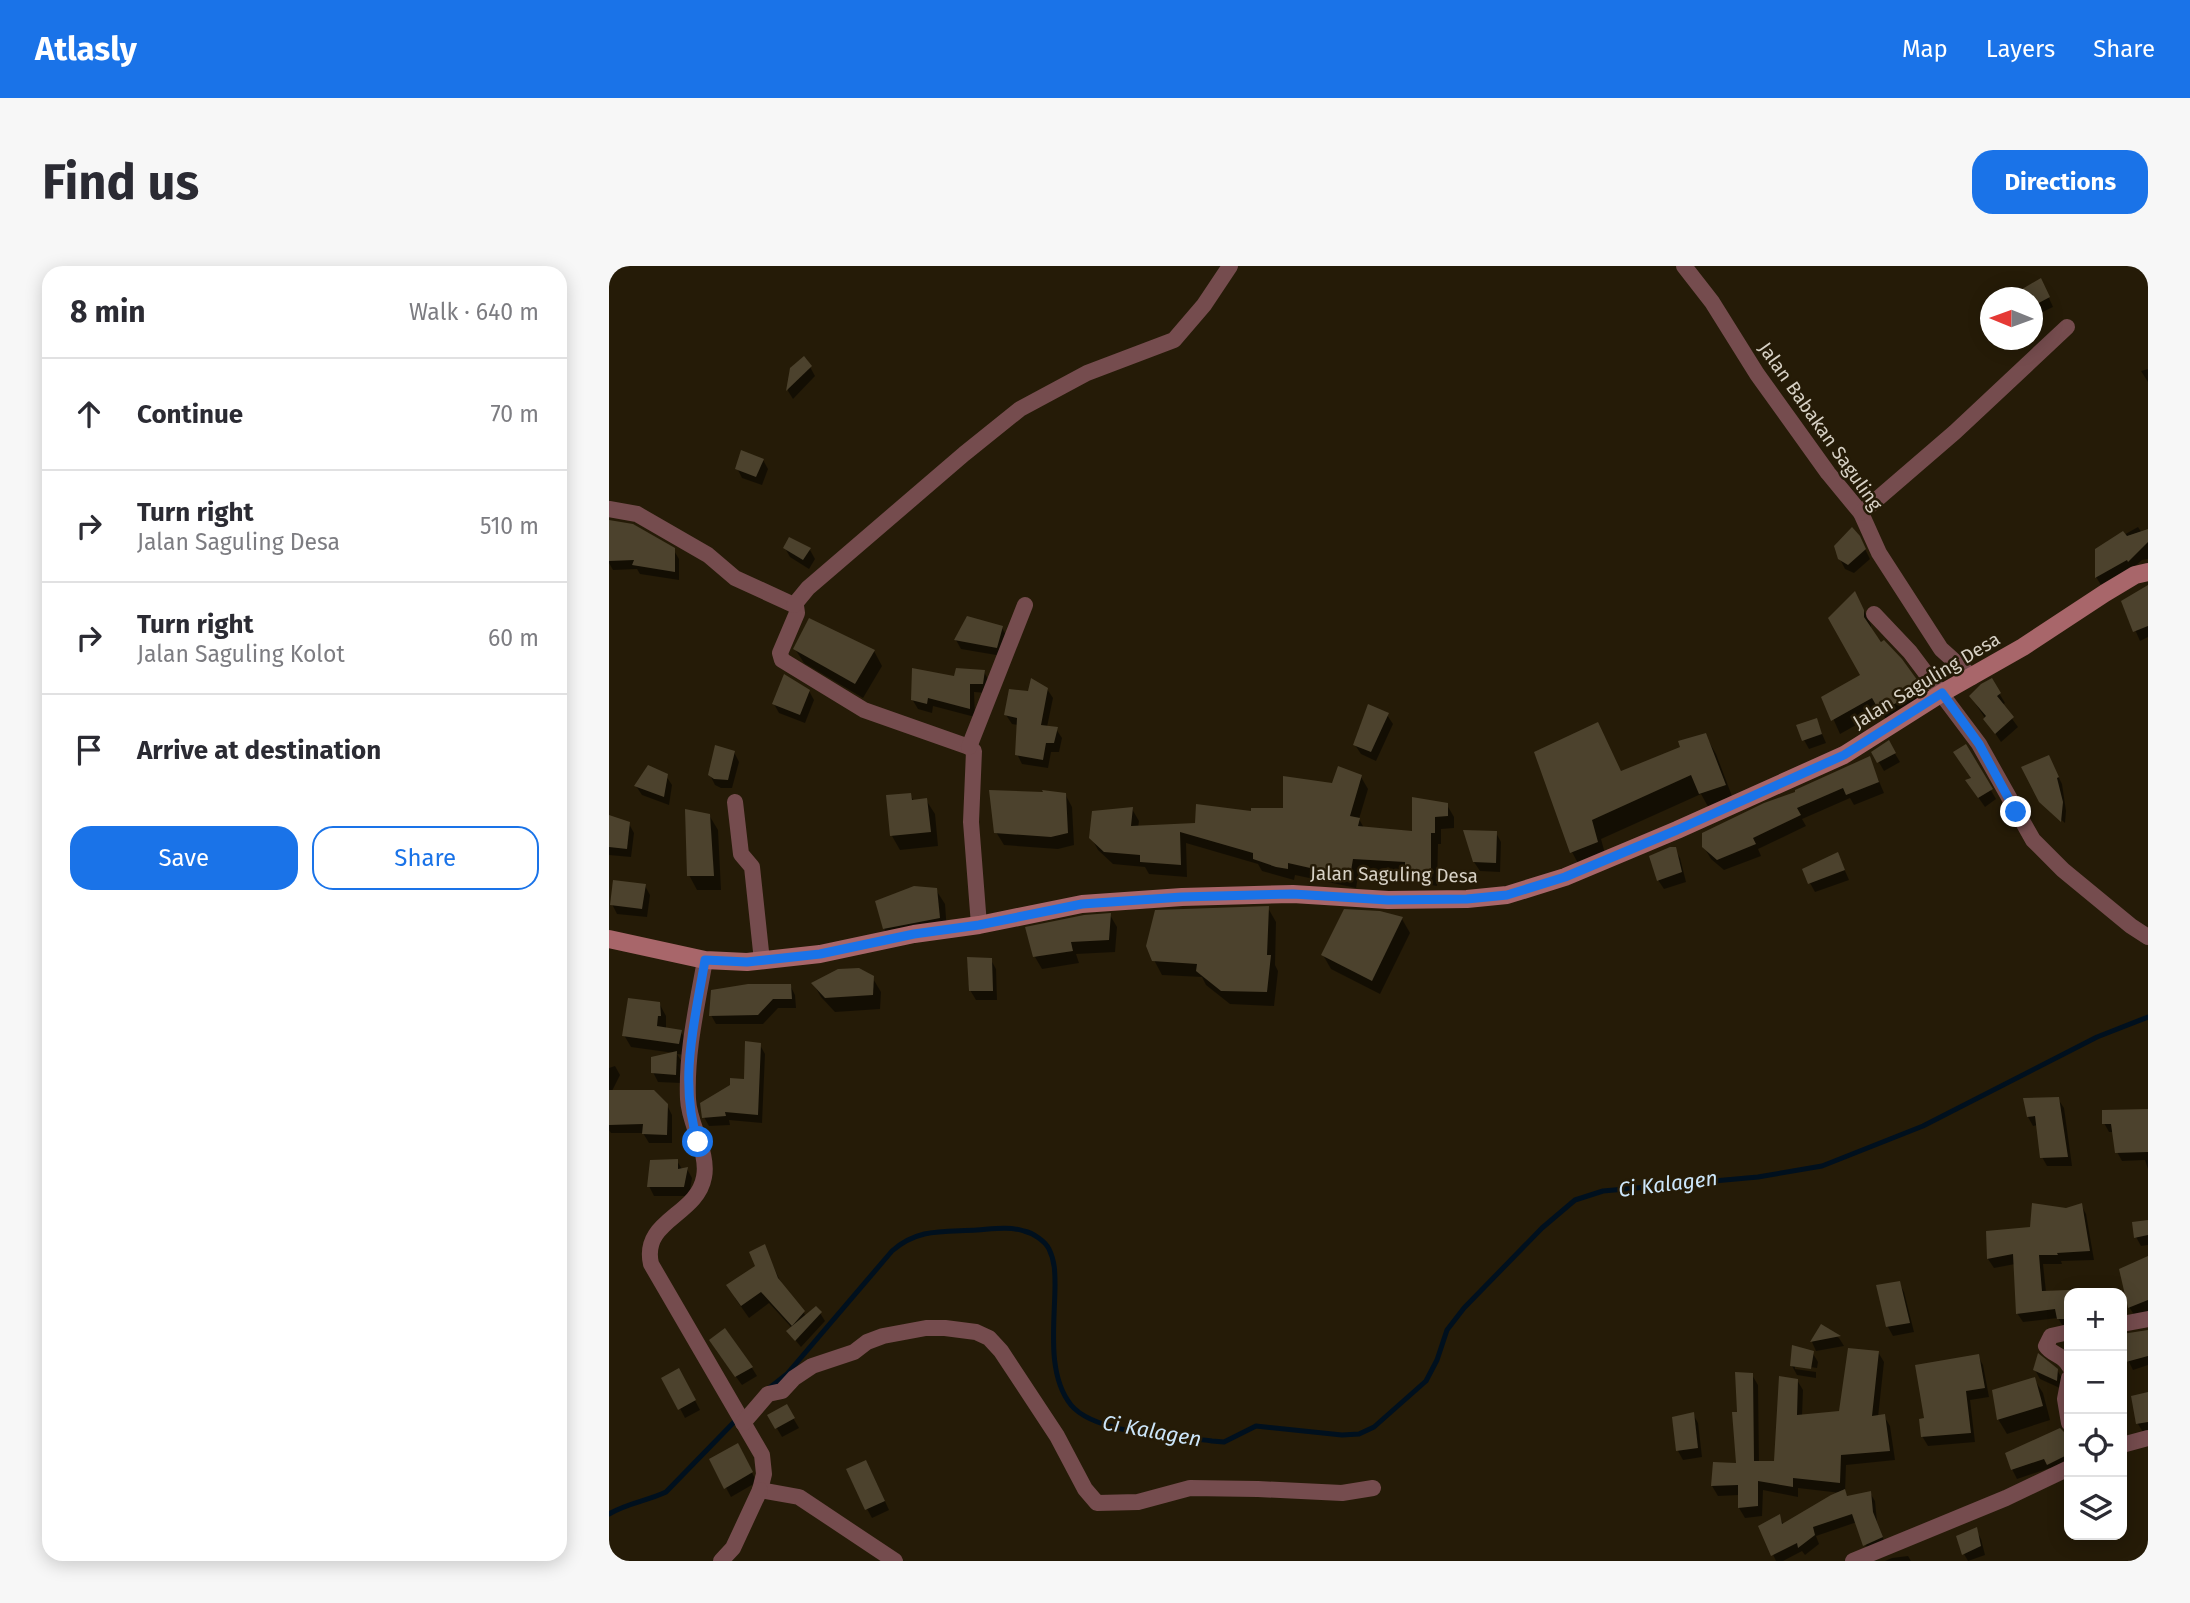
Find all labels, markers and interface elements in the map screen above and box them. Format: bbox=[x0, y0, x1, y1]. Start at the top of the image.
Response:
text: Atlasly bbox=[35, 29, 137, 69]
text: Map bbox=[1902, 35, 1948, 63]
text: Layers bbox=[1986, 35, 2055, 63]
text: Share bbox=[2093, 35, 2155, 63]
button: Directions bbox=[1972, 150, 2148, 214]
text: Find us bbox=[42, 153, 199, 212]
north arrow bbox=[1980, 287, 2043, 350]
text: 8 min bbox=[70, 294, 146, 330]
text: Walk · 640 m bbox=[409, 298, 539, 326]
street label: Jalan Babakan Saguling bbox=[1754, 338, 1888, 515]
icon: ahead bbox=[70, 395, 108, 433]
text: Continue bbox=[137, 399, 243, 430]
text: 70 m bbox=[490, 400, 539, 428]
text: Turn right bbox=[137, 497, 254, 528]
icon: right bbox=[70, 507, 108, 545]
text: 510 m bbox=[480, 512, 539, 540]
text: Jalan Saguling Desa bbox=[137, 528, 340, 556]
text: Turn right bbox=[137, 609, 254, 640]
icon: right bbox=[70, 619, 108, 657]
text: 60 m bbox=[488, 624, 539, 652]
street label: Jalan Saguling Desa bbox=[1848, 627, 2004, 733]
text: Jalan Saguling Kolot bbox=[137, 640, 345, 668]
icon: arrive bbox=[70, 731, 108, 769]
text: Arrive at destination bbox=[137, 735, 381, 766]
route end bbox=[2000, 796, 2031, 827]
button: Save bbox=[70, 826, 298, 890]
button: Share bbox=[312, 826, 539, 890]
street label: Jalan Saguling Desa bbox=[1310, 862, 1478, 887]
route start bbox=[682, 1126, 713, 1157]
water label: Ci Kalagen bbox=[1617, 1165, 1719, 1203]
map controls bbox=[2064, 1288, 2127, 1540]
button: + bbox=[2064, 1288, 2127, 1351]
button: − bbox=[2064, 1351, 2127, 1414]
water label: Ci Kalagen bbox=[1101, 1410, 1203, 1452]
button: locate bbox=[2064, 1414, 2127, 1477]
button: layers bbox=[2064, 1477, 2127, 1540]

